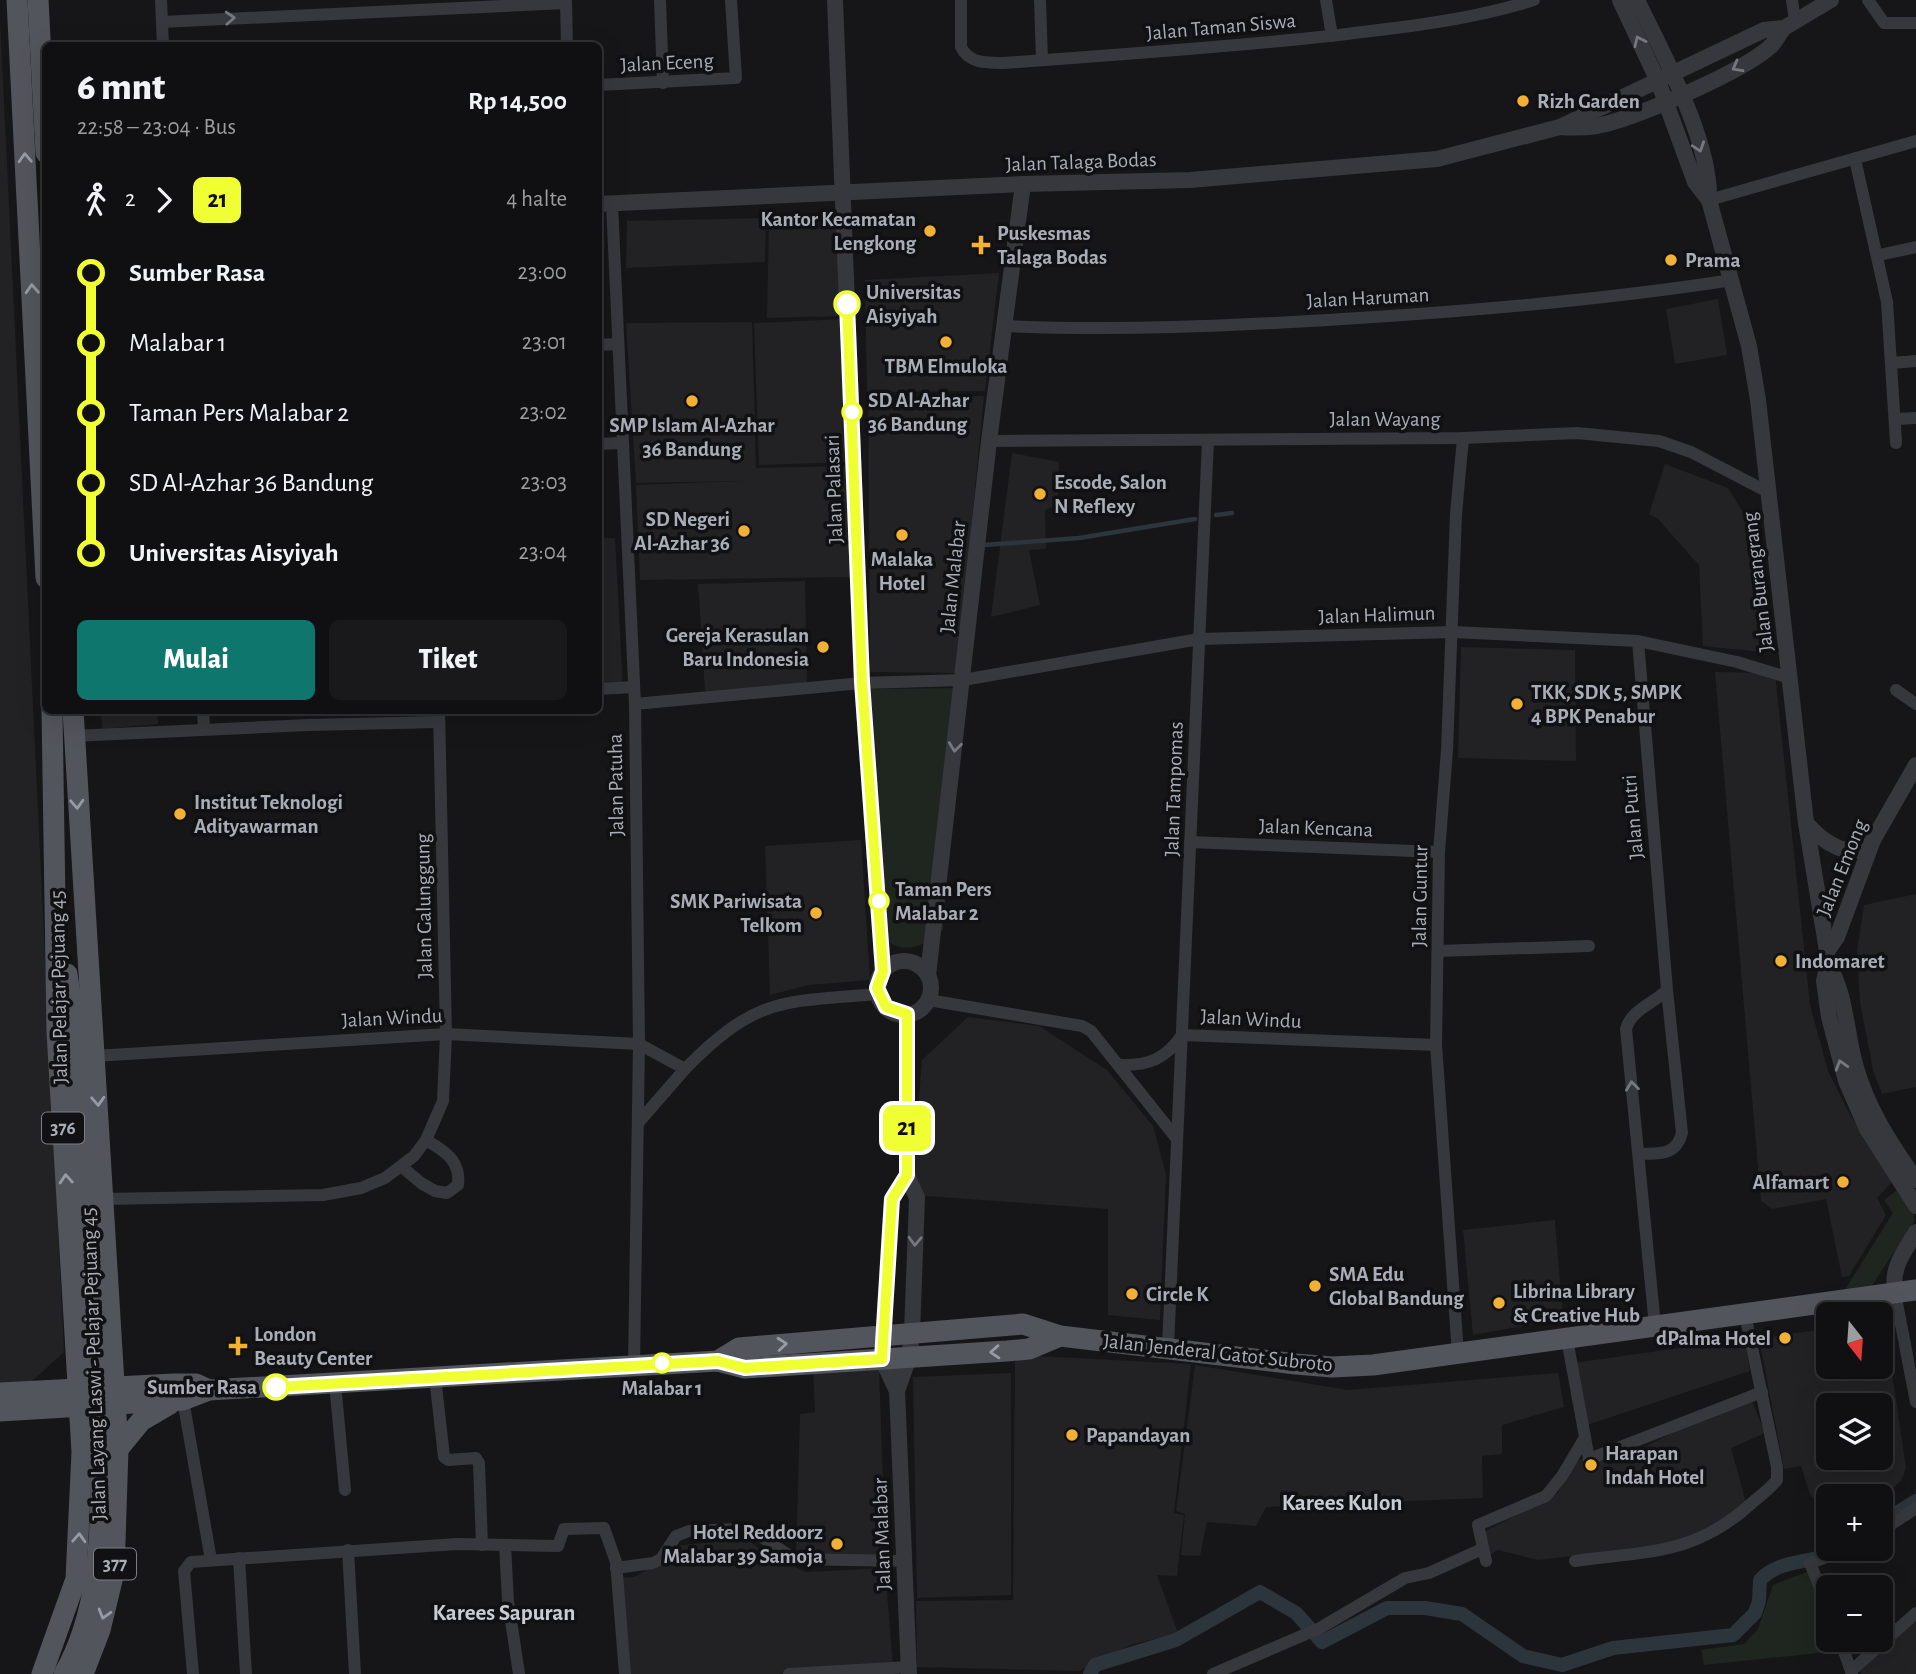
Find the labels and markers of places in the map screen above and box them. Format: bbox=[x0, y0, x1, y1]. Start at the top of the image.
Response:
place label: Rizh Garden bbox=[1537, 91, 1640, 112]
marker: Rizh Garden bbox=[1515, 93, 1531, 109]
place label: Kantor Kecamatan Lengkong bbox=[760, 209, 916, 254]
marker: Kantor Kecamatan Lengkong bbox=[922, 223, 938, 239]
place label: Puskesmas Talaga Bodas bbox=[997, 223, 1107, 268]
marker: Puskesmas Talaga Bodas bbox=[971, 235, 991, 255]
place label: Prama bbox=[1685, 250, 1741, 271]
marker: Prama bbox=[1663, 252, 1679, 268]
place label: Universitas Aisyiyah bbox=[866, 282, 961, 327]
marker: Universitas Aisyiyah bbox=[834, 291, 860, 317]
marker: TBM Elmuloka bbox=[938, 334, 954, 350]
place label: TBM Elmuloka bbox=[885, 356, 1007, 377]
place label: SD Al-Azhar 36 Bandung bbox=[868, 390, 970, 435]
marker: SMP Islam Al-Azhar 36 Bandung bbox=[684, 393, 700, 409]
marker: SD Al-Azhar 36 Bandung bbox=[842, 402, 862, 422]
place label: SMP Islam Al-Azhar 36 Bandung bbox=[609, 415, 775, 460]
place label: Escode, Salon N Reflexy bbox=[1054, 472, 1167, 517]
marker: Escode, Salon N Reflexy bbox=[1032, 486, 1048, 502]
place label: SD Negeri Al-Azhar 36 bbox=[634, 509, 730, 554]
marker: SD Negeri Al-Azhar 36 bbox=[736, 523, 752, 539]
marker: Malaka Hotel bbox=[894, 527, 910, 543]
place label: Malaka Hotel bbox=[871, 549, 933, 594]
place label: Gereja Kerasulan Baru Indonesia bbox=[666, 625, 809, 670]
marker: Gereja Kerasulan Baru Indonesia bbox=[815, 639, 831, 655]
place label: TKK, SDK 5, SMPK 4 BPK Penabur bbox=[1531, 682, 1682, 727]
marker: TKK, SDK 5, SMPK 4 BPK Penabur bbox=[1509, 696, 1525, 712]
place label: Institut Teknologi Adityawarman bbox=[194, 792, 343, 837]
marker: Institut Teknologi Adityawarman bbox=[172, 806, 188, 822]
place label: Taman Pers Malabar 2 bbox=[895, 879, 992, 924]
place label: SMK Pariwisata Telkom bbox=[670, 891, 802, 936]
marker: Taman Pers Malabar 2 bbox=[869, 891, 889, 911]
marker: SMK Pariwisata Telkom bbox=[808, 905, 824, 921]
place label: Indomaret bbox=[1795, 951, 1885, 972]
marker: Indomaret bbox=[1773, 953, 1789, 969]
place label: Alfamart bbox=[1753, 1172, 1829, 1193]
marker: Alfamart bbox=[1835, 1174, 1851, 1190]
place label: SMA Edu Global Bandung bbox=[1329, 1264, 1464, 1309]
marker: SMA Edu Global Bandung bbox=[1307, 1278, 1323, 1294]
place label: Librina Library & Creative Hub bbox=[1513, 1281, 1640, 1326]
place label: Circle K bbox=[1146, 1284, 1209, 1305]
marker: Circle K bbox=[1124, 1286, 1140, 1302]
marker: Librina Library & Creative Hub bbox=[1491, 1295, 1507, 1311]
place label: London Beauty Center bbox=[254, 1324, 373, 1369]
place label: dPalma Hotel bbox=[1656, 1328, 1771, 1349]
marker: dPalma Hotel bbox=[1777, 1330, 1793, 1346]
marker: London Beauty Center bbox=[228, 1336, 248, 1356]
marker: Malabar 1 bbox=[652, 1353, 672, 1373]
marker: Sumber Rasa bbox=[263, 1374, 289, 1400]
place label: Sumber Rasa bbox=[147, 1377, 257, 1398]
place label: Malabar 1 bbox=[621, 1378, 703, 1399]
place label: Papandayan bbox=[1086, 1425, 1190, 1446]
marker: Papandayan bbox=[1064, 1427, 1080, 1443]
place label: Harapan Indah Hotel bbox=[1605, 1443, 1705, 1488]
marker: Harapan Indah Hotel bbox=[1583, 1457, 1599, 1473]
place label: Hotel Reddoorz Malabar 39 Samoja bbox=[663, 1522, 823, 1567]
marker: Hotel Reddoorz Malabar 39 Samoja bbox=[829, 1536, 845, 1552]

